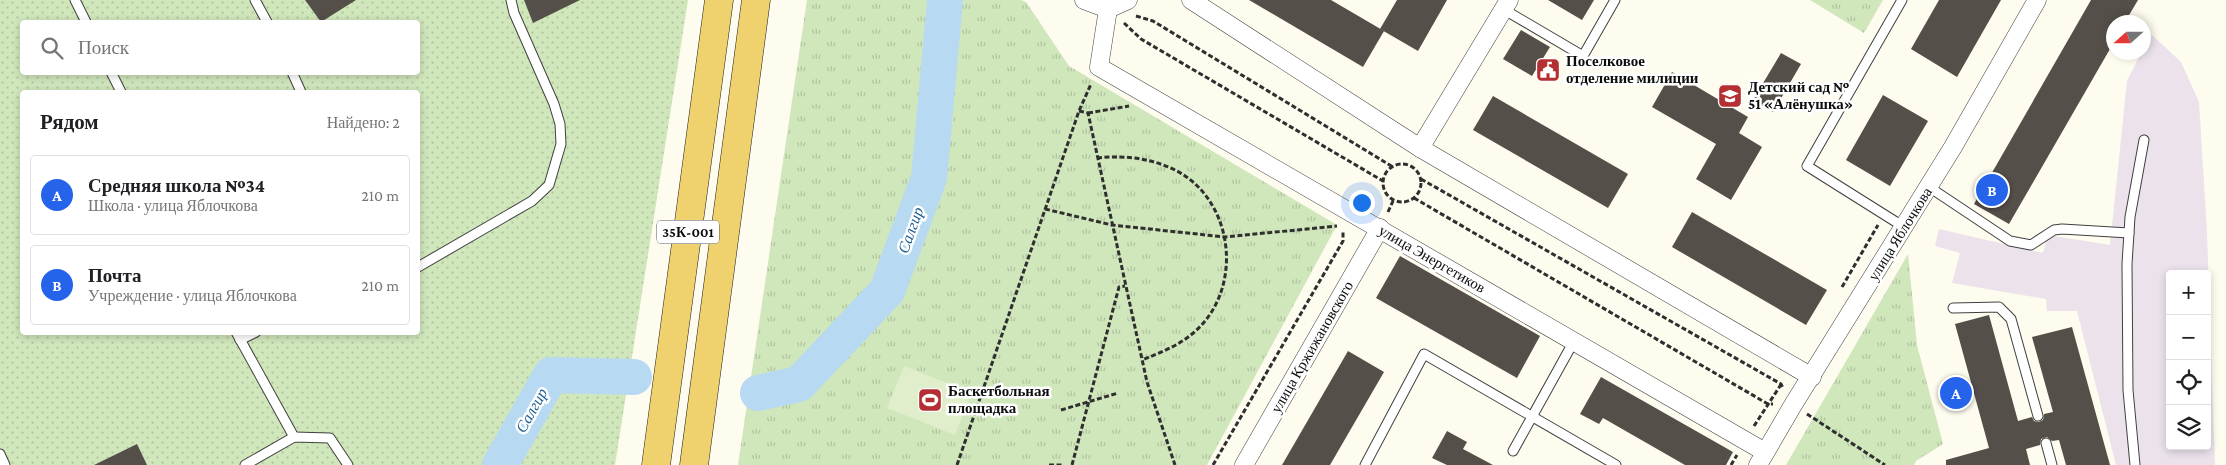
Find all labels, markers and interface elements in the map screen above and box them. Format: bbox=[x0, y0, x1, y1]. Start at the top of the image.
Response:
north arrow bbox=[2106, 15, 2151, 60]
search box bbox=[20, 20, 420, 75]
icon: search bbox=[38, 34, 66, 62]
text: Поиск bbox=[78, 37, 129, 58]
place label: Поселковое отделение милиции bbox=[1566, 53, 1699, 86]
public building icon: Поселковое отделение милиции bbox=[1535, 57, 1561, 83]
place label: Детский сад № 51 «Алёнушка» bbox=[1748, 79, 1853, 112]
school or university icon: Детский сад № 51 «Алёнушка» bbox=[1717, 83, 1743, 109]
text: Рядом bbox=[40, 110, 99, 134]
text: Найдено: 2 bbox=[327, 114, 400, 131]
pin: B bbox=[1976, 171, 2008, 209]
text: Средняя школа №34 bbox=[88, 175, 265, 196]
street label: улица Яблочкова bbox=[1865, 184, 1935, 284]
text: A bbox=[52, 187, 62, 204]
text: 210 m bbox=[361, 187, 399, 204]
your location bbox=[1349, 190, 1375, 216]
text: Школа · улица Яблочкова bbox=[88, 197, 258, 214]
water label: Салгир bbox=[894, 205, 928, 256]
road number: 35К-001 bbox=[657, 220, 719, 243]
street label: улица Энергетиков bbox=[1376, 222, 1488, 296]
text: Почта bbox=[88, 265, 142, 286]
map controls bbox=[2166, 270, 2211, 450]
button: + bbox=[2166, 270, 2211, 315]
text: B bbox=[52, 277, 62, 294]
text: 210 m bbox=[361, 277, 399, 294]
street label: улица Кржижановского bbox=[1268, 278, 1356, 416]
text: Учреждение · улица Яблочкова bbox=[88, 287, 297, 304]
button: − bbox=[2166, 315, 2211, 360]
button: locate bbox=[2166, 360, 2211, 405]
pin: A bbox=[1940, 374, 1972, 412]
place label: Баскетбольная площадка bbox=[948, 383, 1050, 416]
water label: Салгир bbox=[512, 385, 551, 436]
sports icon: Баскетбольная площадка bbox=[917, 387, 943, 413]
button: layers bbox=[2166, 405, 2211, 450]

